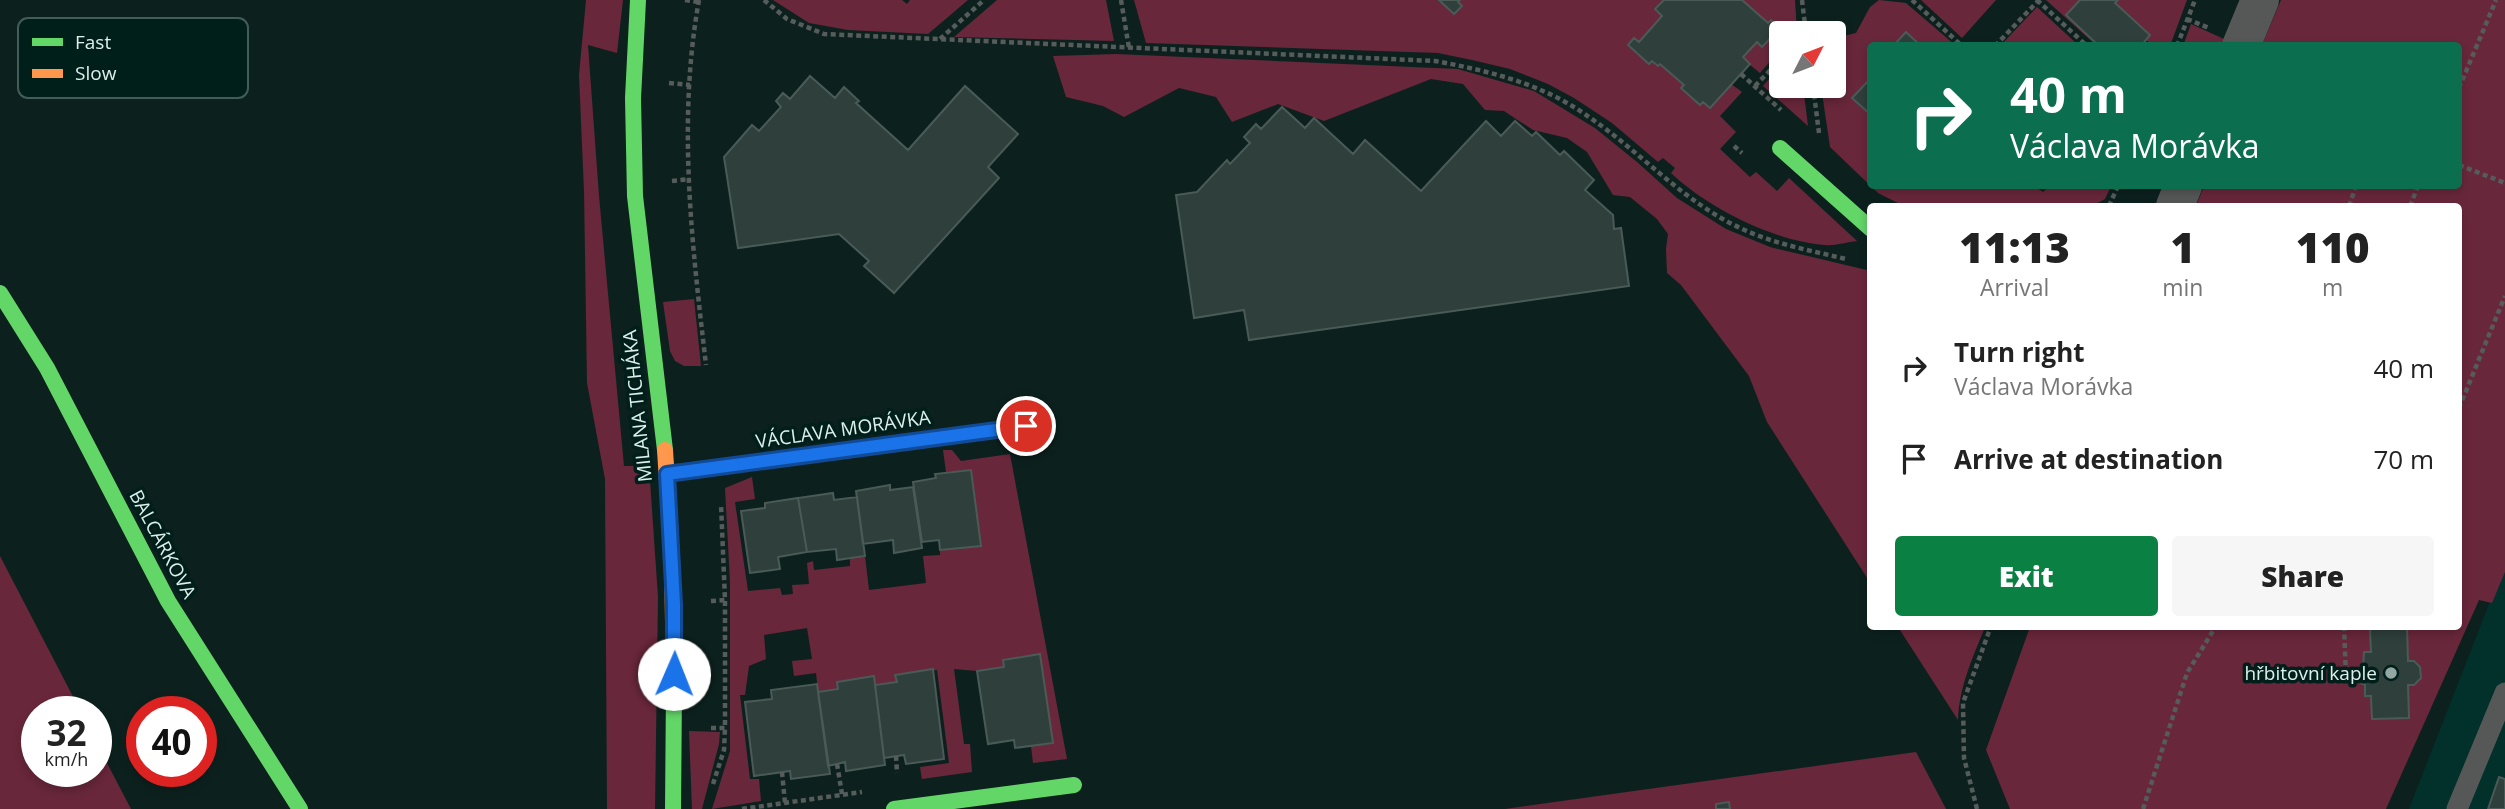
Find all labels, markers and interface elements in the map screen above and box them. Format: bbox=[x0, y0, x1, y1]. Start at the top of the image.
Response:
legend bbox=[18, 18, 248, 98]
north arrow bbox=[1769, 21, 1846, 98]
map controls bbox=[1769, 21, 1846, 98]
text: Fast bbox=[75, 29, 111, 55]
text: Slow bbox=[75, 60, 117, 86]
text: 40 m bbox=[2010, 61, 2127, 127]
icon: right bbox=[1895, 70, 1986, 161]
text: Václava Morávka bbox=[2010, 124, 2260, 167]
text: 11:13 bbox=[1959, 218, 2070, 275]
text: 1 bbox=[2171, 218, 2195, 275]
text: 110 bbox=[2296, 218, 2370, 275]
text: Arrival bbox=[1980, 271, 2049, 303]
text: min bbox=[2162, 271, 2203, 303]
text: m bbox=[2322, 271, 2343, 303]
street label: MILANA TICHÁKA bbox=[616, 329, 658, 483]
text: Turn right bbox=[1954, 334, 2085, 370]
icon: right bbox=[1895, 349, 1933, 387]
text: 40 m bbox=[2373, 350, 2434, 386]
text: Václava Morávka bbox=[1954, 370, 2133, 402]
pin bbox=[996, 396, 1056, 456]
street label: VÁCLAVA MORÁVKA bbox=[754, 404, 932, 454]
icon: arrive bbox=[1007, 407, 1045, 445]
icon: arrive bbox=[1895, 440, 1933, 478]
text: Arrive at destination bbox=[1954, 441, 2223, 477]
text: 70 m bbox=[2373, 441, 2434, 477]
street label: BALCÁRKOVA bbox=[123, 485, 203, 603]
button: Exit bbox=[1895, 536, 2158, 616]
button: Share bbox=[2172, 536, 2434, 616]
position arrow bbox=[637, 637, 711, 711]
place label: hřbitovní kaple bbox=[2244, 660, 2377, 686]
marker: hřbitovní kaple bbox=[2383, 665, 2399, 681]
speed limit sign: 40 bbox=[126, 696, 217, 787]
text: 32 bbox=[46, 709, 87, 756]
text: km/h bbox=[45, 747, 88, 771]

